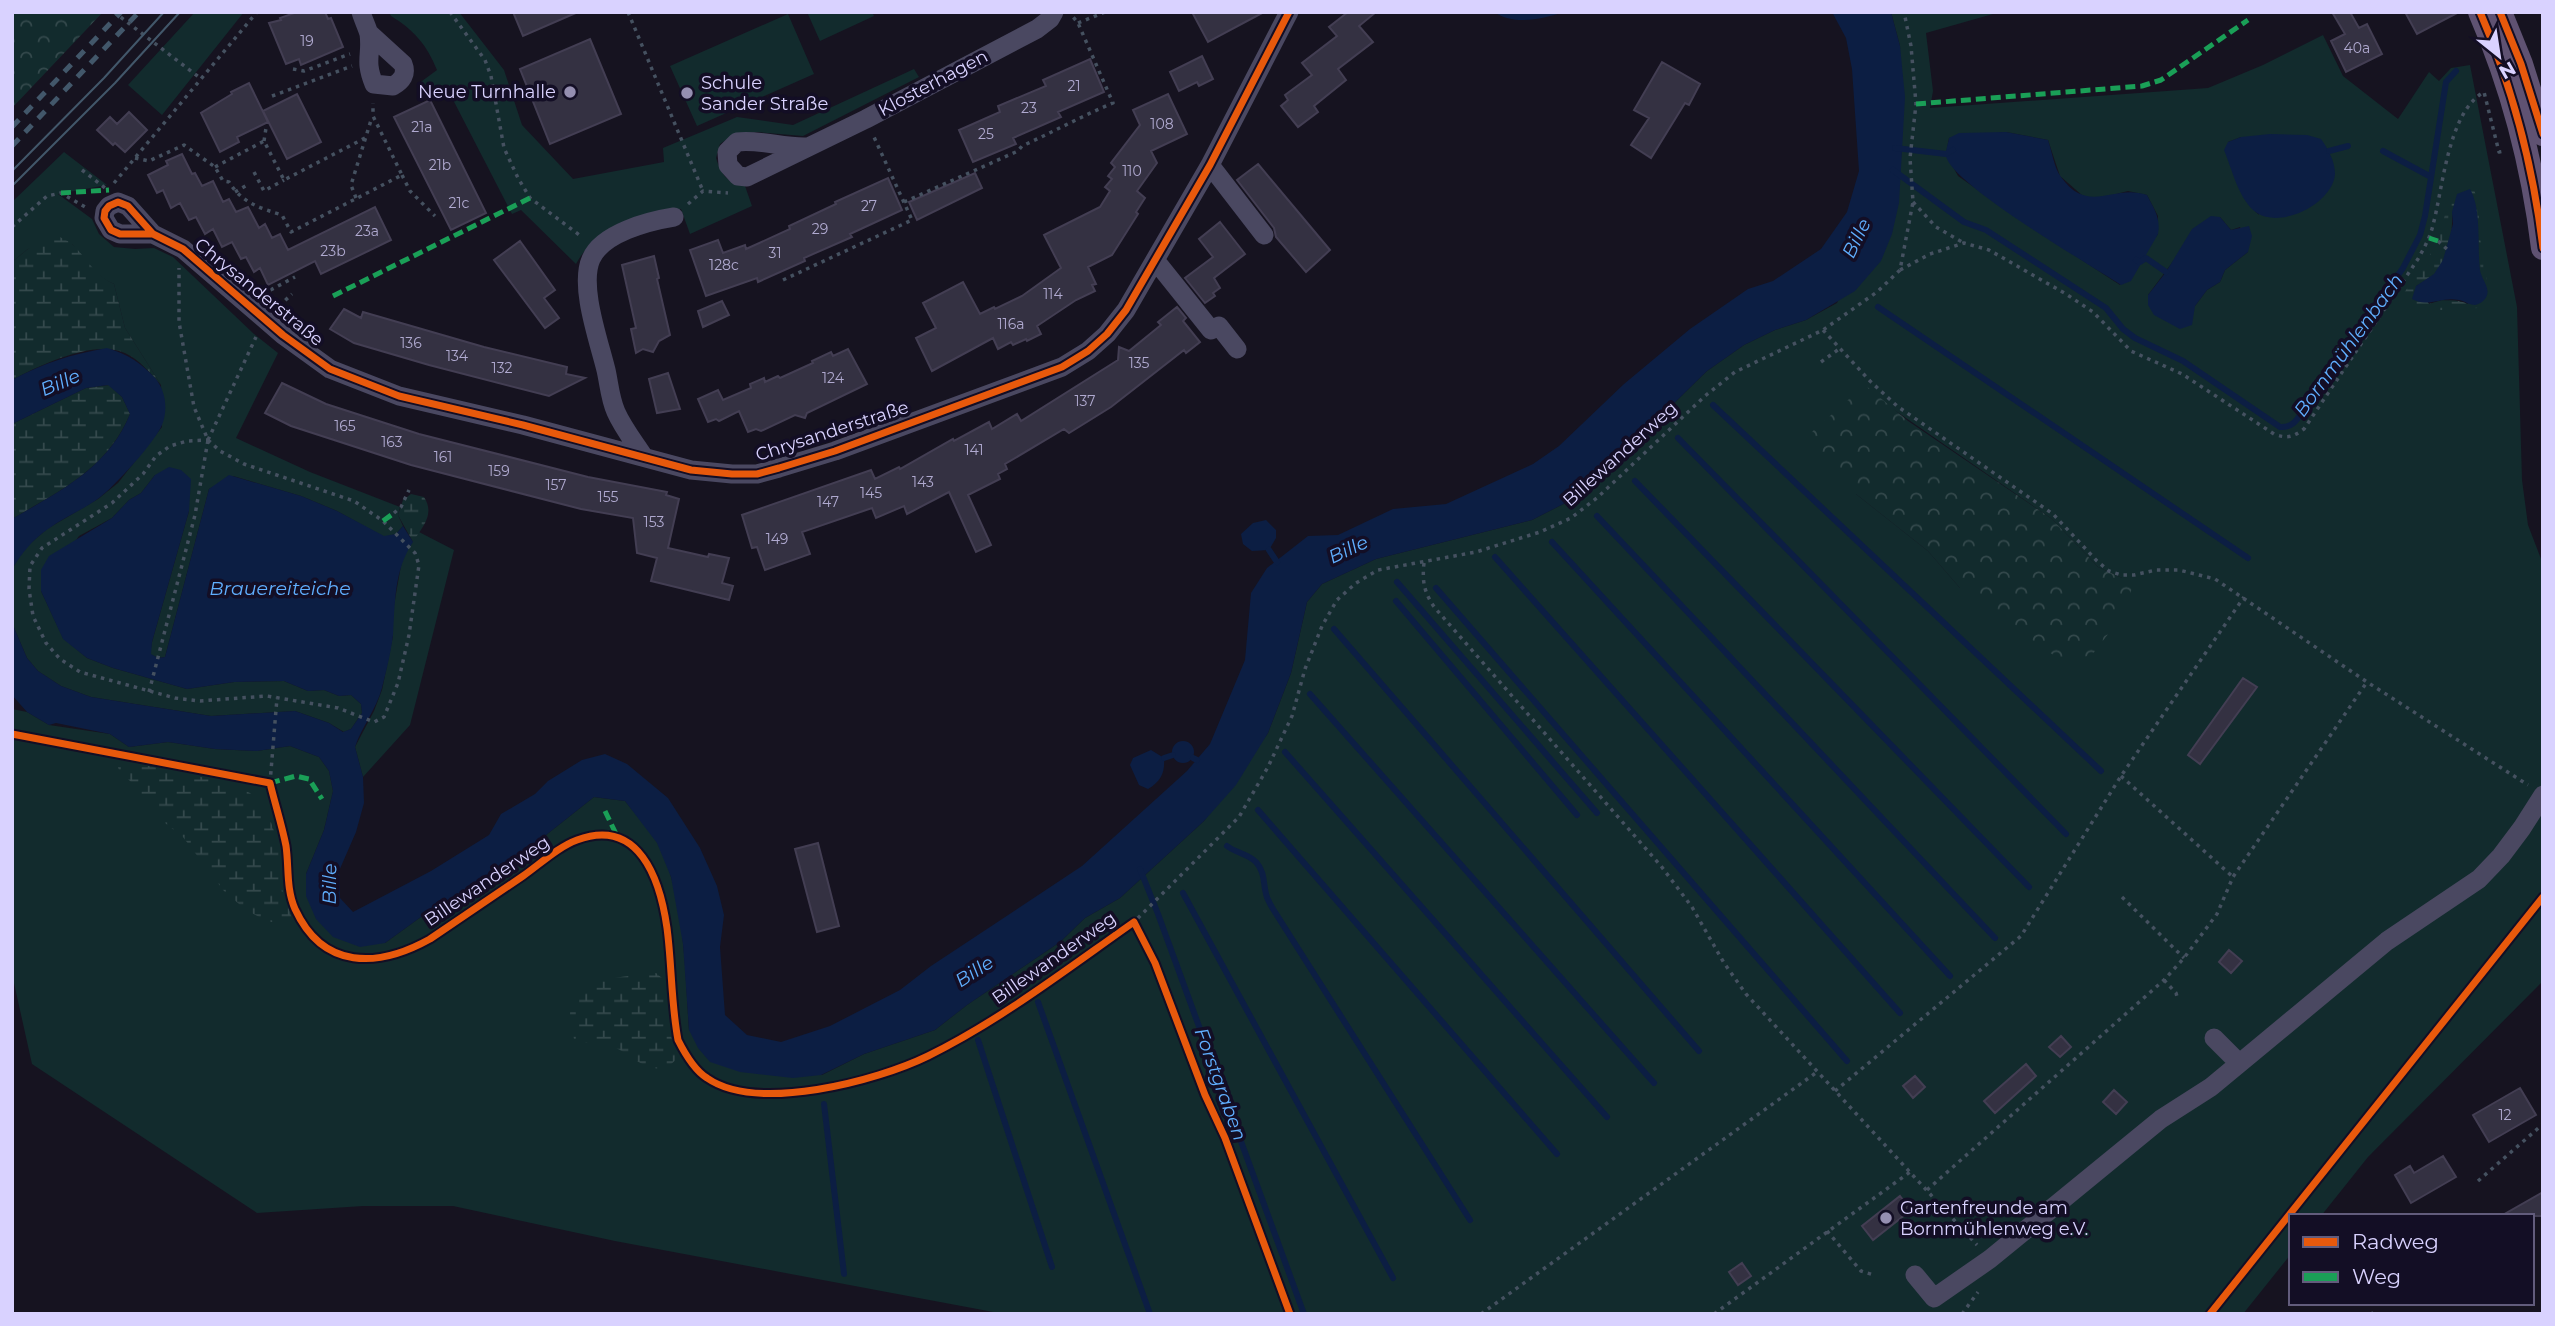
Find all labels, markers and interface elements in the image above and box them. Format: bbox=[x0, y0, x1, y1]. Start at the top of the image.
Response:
north arrow bbox=[2464, 21, 2534, 91]
house number: 19 bbox=[300, 32, 314, 50]
house number: 40a bbox=[2344, 39, 2370, 57]
street label: Klosterhagen bbox=[875, 45, 991, 121]
text: N bbox=[2495, 56, 2520, 84]
place label: Schule Sander Straße bbox=[701, 72, 828, 115]
house number: 21 bbox=[1067, 77, 1081, 95]
place label: Neue Turnhalle bbox=[418, 81, 556, 103]
marker: Neue Turnhalle bbox=[562, 84, 578, 100]
marker: Schule Sander Straße bbox=[679, 85, 695, 101]
house number: 23 bbox=[1021, 99, 1037, 117]
house number: 108 bbox=[1150, 115, 1174, 133]
house number: 21a bbox=[411, 118, 433, 136]
house number: 25 bbox=[978, 125, 994, 143]
house number: 21b bbox=[429, 156, 451, 174]
house number: 110 bbox=[1122, 162, 1142, 180]
house number: 21c bbox=[449, 194, 470, 212]
house number: 27 bbox=[861, 197, 877, 215]
water label: Bille bbox=[1837, 215, 1876, 262]
house number: 29 bbox=[812, 220, 828, 238]
house number: 23a bbox=[355, 222, 379, 240]
street label: Chrysanderstraße bbox=[190, 233, 328, 351]
house number: 23b bbox=[320, 242, 346, 260]
house number: 31 bbox=[769, 244, 781, 262]
house number: 128c bbox=[709, 256, 739, 274]
water label: Bornmühlenbach bbox=[2289, 269, 2408, 421]
house number: 114 bbox=[1043, 285, 1063, 303]
house number: 116a bbox=[998, 315, 1024, 333]
house number: 136 bbox=[400, 334, 422, 352]
house number: 134 bbox=[446, 347, 469, 365]
house number: 135 bbox=[1129, 354, 1149, 372]
house number: 132 bbox=[492, 359, 512, 377]
water label: Bille bbox=[37, 364, 84, 401]
house number: 124 bbox=[822, 369, 845, 387]
house number: 137 bbox=[1074, 392, 1096, 410]
street label: Chrysanderstraße bbox=[753, 396, 911, 466]
street label: Billewanderweg bbox=[1558, 397, 1682, 511]
house number: 165 bbox=[334, 417, 356, 435]
house number: 163 bbox=[381, 433, 403, 451]
house number: 141 bbox=[964, 441, 984, 459]
house number: 161 bbox=[434, 448, 452, 466]
house number: 159 bbox=[488, 462, 510, 480]
house number: 143 bbox=[912, 473, 934, 491]
house number: 157 bbox=[545, 476, 567, 494]
house number: 145 bbox=[860, 484, 882, 502]
house number: 155 bbox=[598, 488, 618, 506]
house number: 147 bbox=[817, 493, 839, 511]
house number: 153 bbox=[644, 513, 665, 531]
house number: 149 bbox=[766, 530, 788, 548]
water label: Bille bbox=[1325, 530, 1372, 569]
water label: Brauereiteiche bbox=[209, 577, 351, 600]
street label: Billewanderweg bbox=[420, 831, 554, 931]
water label: Bille bbox=[318, 863, 341, 905]
street label: Billewanderweg bbox=[988, 907, 1120, 1009]
water label: Bille bbox=[951, 951, 998, 992]
water label: Forstgraben bbox=[1189, 1025, 1252, 1144]
house number: 12 bbox=[2498, 1106, 2512, 1124]
place label: Gartenfreunde am Bornmühlenweg e.V. bbox=[1900, 1197, 2088, 1240]
marker: Gartenfreunde am Bornmühlenweg e.V. bbox=[1878, 1210, 1894, 1226]
legend bbox=[2289, 1214, 2534, 1305]
text: Radweg bbox=[2352, 1229, 2439, 1254]
text: Weg bbox=[2352, 1264, 2401, 1289]

